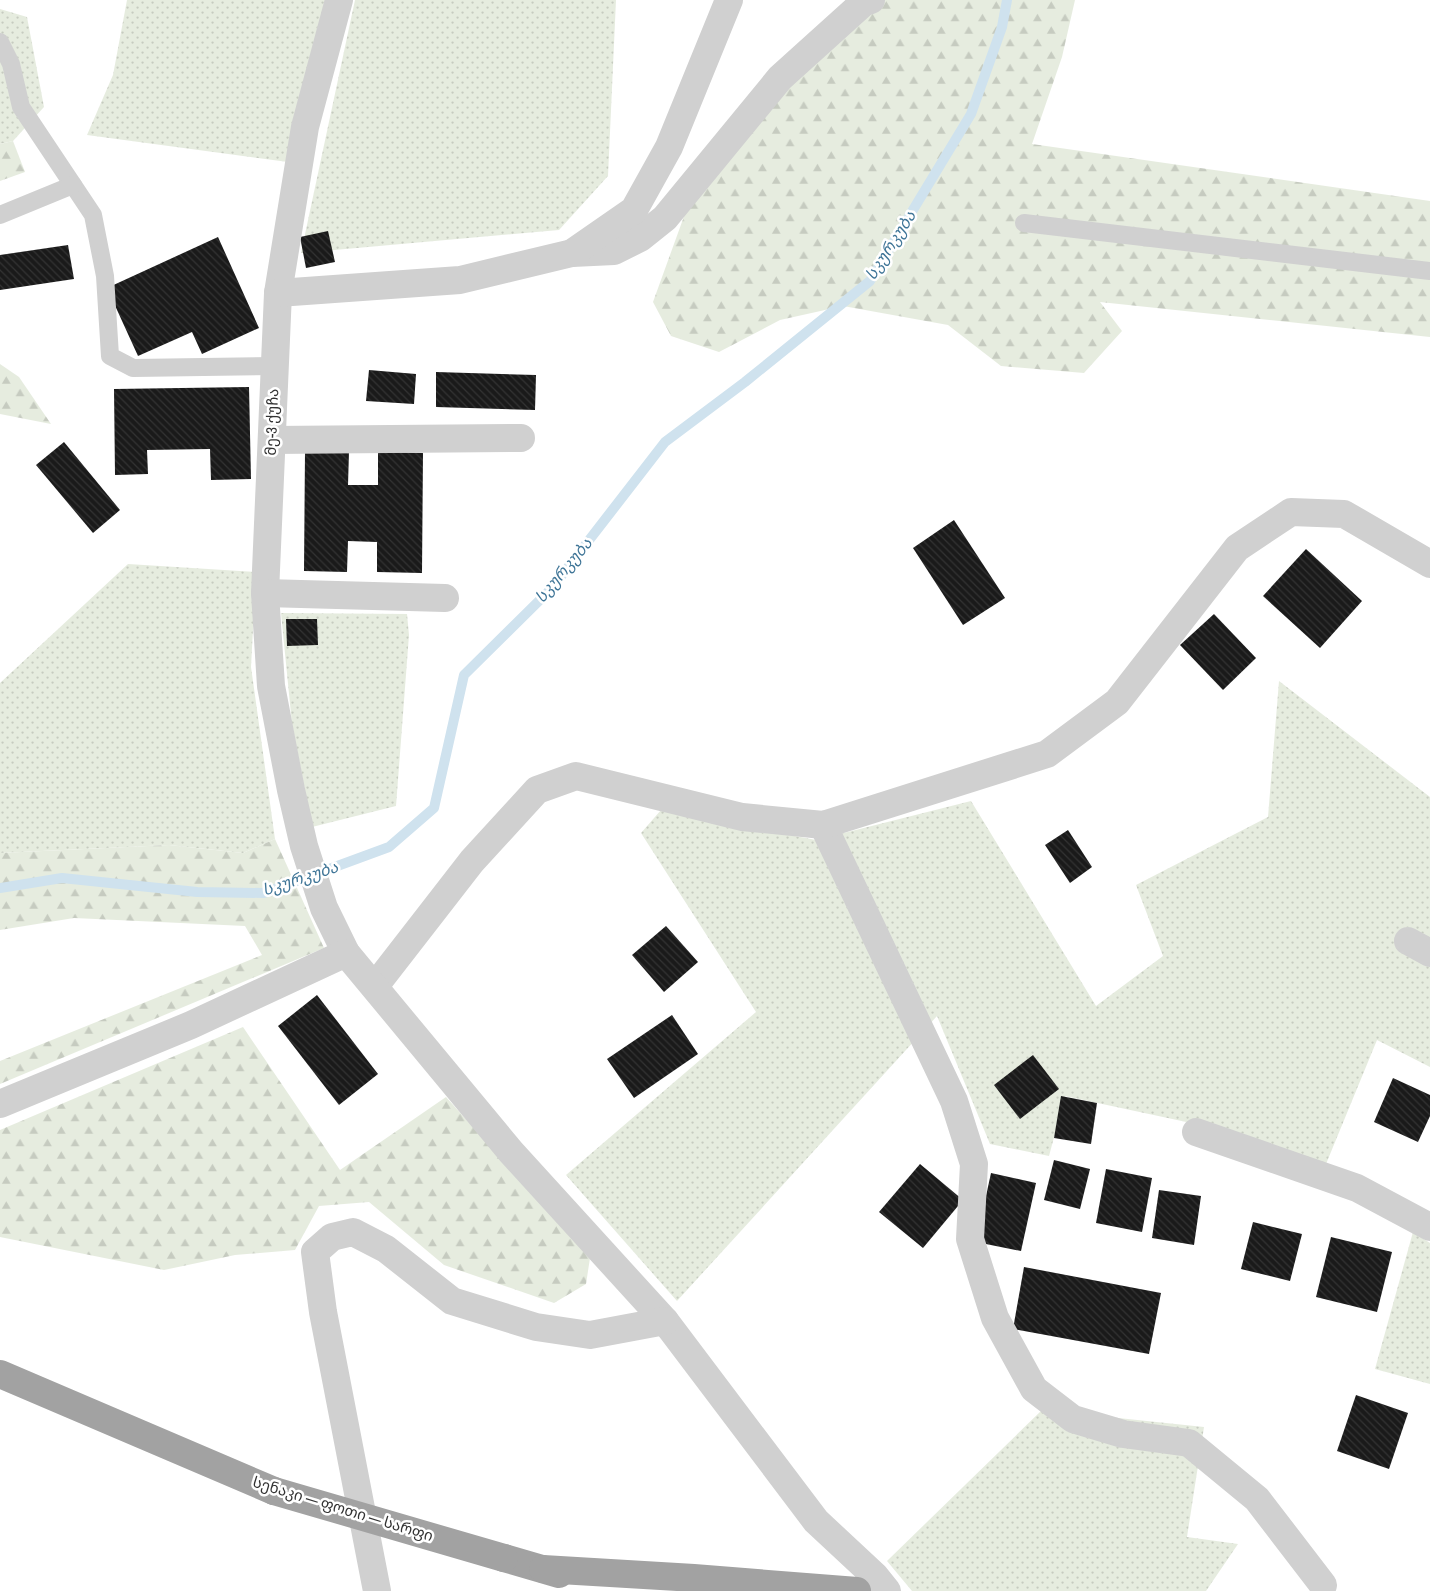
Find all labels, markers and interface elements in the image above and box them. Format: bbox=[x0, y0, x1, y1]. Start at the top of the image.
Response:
water label: სკურკუბა bbox=[859, 206, 921, 284]
street label: მე-3 ქუჩა bbox=[260, 388, 283, 456]
water label: სკურკუბა bbox=[529, 533, 597, 607]
water label: სკურკუბა bbox=[259, 855, 341, 901]
street label: სენაკი — ფოთი — სარფი bbox=[250, 1471, 436, 1546]

